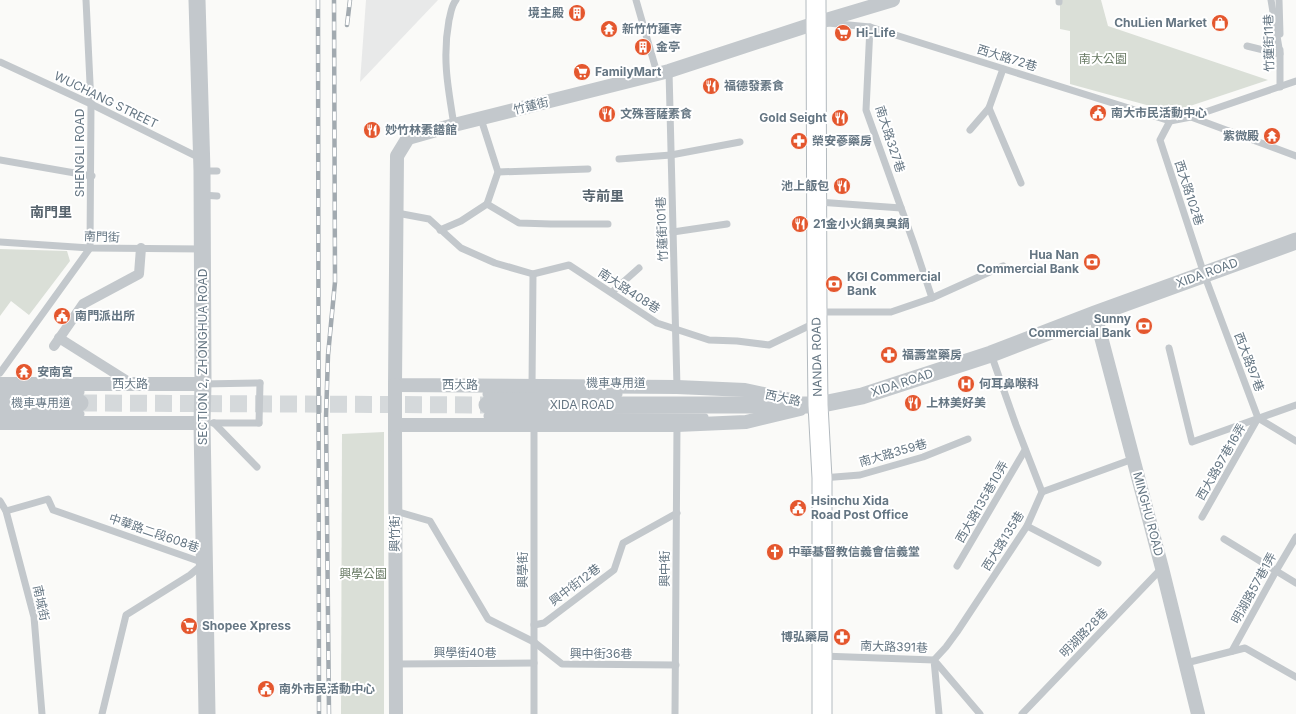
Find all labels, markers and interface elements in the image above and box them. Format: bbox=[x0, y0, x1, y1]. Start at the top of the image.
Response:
building icon: 境主殿 bbox=[567, 3, 587, 23]
place label: 境主殿 bbox=[528, 5, 564, 20]
shop icon: ChuLien Market bbox=[1210, 13, 1230, 33]
street label: 竹蓮街11巷 bbox=[1260, 14, 1277, 72]
place label: ChuLien Market bbox=[1114, 15, 1208, 30]
temple icon: 新竹竹蓮寺 bbox=[599, 19, 619, 39]
place label: 新竹竹蓮寺 bbox=[622, 21, 682, 36]
supermarket icon: Hi-Life bbox=[833, 23, 853, 43]
place label: Hi-Life bbox=[856, 25, 896, 40]
building icon: 金亭 bbox=[633, 37, 653, 57]
place label: 金亭 bbox=[656, 39, 680, 54]
street label: 西大路72巷 bbox=[975, 41, 1039, 74]
park label: 南大公園 bbox=[1079, 51, 1127, 66]
supermarket icon: FamilyMart bbox=[572, 62, 592, 82]
place label: FamilyMart bbox=[595, 64, 662, 79]
street label: WUCHANG STREET bbox=[52, 68, 161, 131]
restaurant icon: 福德發素食 bbox=[701, 76, 721, 96]
place label: 福德發素食 bbox=[724, 78, 784, 93]
street label: 竹蓮街 bbox=[512, 94, 550, 117]
street label: 南大路327巷 bbox=[873, 103, 908, 174]
public building icon: 南大市民活動中心 bbox=[1088, 103, 1108, 123]
restaurant icon: 文殊菩薩素食 bbox=[597, 104, 617, 124]
place label: 南大市民活動中心 bbox=[1111, 105, 1207, 120]
place label: 文殊菩薩素食 bbox=[620, 106, 692, 121]
restaurant icon: Gold Seight bbox=[830, 108, 850, 128]
street label: SHENGLI ROAD bbox=[72, 109, 87, 197]
place label: Gold Seight bbox=[759, 110, 828, 125]
restaurant icon: 妙竹林素饍館 bbox=[362, 120, 382, 140]
place label: 妙竹林素饍館 bbox=[385, 122, 457, 137]
temple icon: 紫微殿 bbox=[1262, 126, 1282, 146]
place label: 紫微殿 bbox=[1223, 128, 1259, 143]
pharmacy icon: 榮安蔘藥房 bbox=[789, 131, 809, 151]
place label: 榮安蔘藥房 bbox=[812, 133, 872, 148]
street label: 西大路102巷 bbox=[1172, 158, 1207, 227]
restaurant icon: 池上飯包 bbox=[832, 176, 852, 196]
place label: 池上飯包 bbox=[781, 178, 829, 193]
district label: 寺前里 bbox=[582, 187, 624, 204]
street label: 竹蓮街101巷 bbox=[653, 196, 670, 262]
district label: 南門里 bbox=[30, 203, 72, 220]
restaurant icon: 21金小火鍋臭臭鍋 bbox=[790, 214, 810, 234]
place label: 21金小火鍋臭臭鍋 bbox=[813, 216, 910, 231]
street label: 南門街 bbox=[84, 228, 120, 245]
place label: Hua Nan Commercial Bank bbox=[976, 247, 1079, 276]
bank icon: Hua Nan Commercial Bank bbox=[1082, 252, 1102, 272]
street label: XIDA ROAD bbox=[1174, 254, 1240, 291]
street label: 南大路408巷 bbox=[596, 265, 663, 316]
street label: SECTION 2, ZHONGHUA ROAD bbox=[195, 269, 210, 445]
place label: KGI Commercial Bank bbox=[847, 269, 941, 298]
bank icon: KGI Commercial Bank bbox=[824, 274, 844, 294]
public building icon: 南門派出所 bbox=[52, 306, 72, 326]
place label: 南門派出所 bbox=[75, 308, 135, 323]
place label: Sunny Commercial Bank bbox=[1028, 311, 1132, 340]
bank icon: Sunny Commercial Bank bbox=[1134, 316, 1154, 336]
street label: NANDA ROAD bbox=[808, 317, 825, 397]
street label: 西大路97巷 bbox=[1231, 330, 1268, 393]
pharmacy icon: 福壽堂藥房 bbox=[879, 345, 899, 365]
place label: 福壽堂藥房 bbox=[902, 347, 962, 362]
temple icon: 安南宮 bbox=[14, 362, 34, 382]
place label: 安南宮 bbox=[37, 364, 73, 379]
street label: XIDA ROAD bbox=[869, 365, 935, 400]
hospital icon: 何耳鼻喉科 bbox=[956, 374, 976, 394]
street label: 機車專用道 bbox=[586, 375, 646, 390]
street label: 西大路 bbox=[112, 376, 148, 391]
place label: 何耳鼻喉科 bbox=[979, 376, 1039, 391]
street label: 西大路 bbox=[442, 377, 478, 392]
street label: 西大路 bbox=[764, 386, 802, 409]
restaurant icon: 上林美好美 bbox=[903, 393, 923, 413]
street label: 機車專用道 bbox=[11, 395, 71, 410]
place label: 上林美好美 bbox=[926, 395, 986, 410]
street label: XIDA ROAD bbox=[550, 397, 614, 412]
street label: 西大路97巷16弄 bbox=[1192, 421, 1249, 503]
street label: 南大路359巷 bbox=[857, 436, 929, 469]
street label: 西大路135巷10弄 bbox=[953, 459, 1011, 545]
street label: MINGHU ROAD bbox=[1130, 470, 1167, 558]
place label: Hsinchu Xida Road Post Office bbox=[811, 493, 908, 522]
public building icon: Hsinchu Xida Road Post Office bbox=[788, 498, 808, 518]
street label: 西大路135巷 bbox=[979, 509, 1027, 573]
street label: 中華路二段608巷 bbox=[107, 510, 201, 555]
street label: 興竹街 bbox=[387, 516, 402, 552]
church icon: 中華基督教信義會信義堂 bbox=[765, 542, 785, 562]
place label: 中華基督教信義會信義堂 bbox=[788, 544, 920, 559]
street label: 明湖路57巷1弄 bbox=[1228, 550, 1279, 626]
street label: 興中街 bbox=[657, 551, 672, 587]
street label: 興學街 bbox=[515, 552, 530, 588]
street label: 興中街12巷 bbox=[546, 560, 603, 609]
park label: 興學公園 bbox=[339, 566, 387, 581]
street label: 南城街 bbox=[30, 584, 53, 622]
street label: 明湖路28巷 bbox=[1056, 605, 1111, 660]
supermarket icon: Shopee Xpress bbox=[179, 616, 199, 636]
place label: Shopee Xpress bbox=[202, 618, 291, 633]
pharmacy icon: 博弘藥局 bbox=[832, 627, 852, 647]
place label: 博弘藥局 bbox=[781, 629, 829, 644]
street label: 南大路391巷 bbox=[860, 638, 928, 655]
street label: 興學街40巷 bbox=[433, 645, 497, 660]
street label: 興中街36巷 bbox=[570, 646, 632, 661]
public building icon: 南外市民活動中心 bbox=[256, 679, 276, 699]
place label: 南外市民活動中心 bbox=[279, 681, 375, 696]

